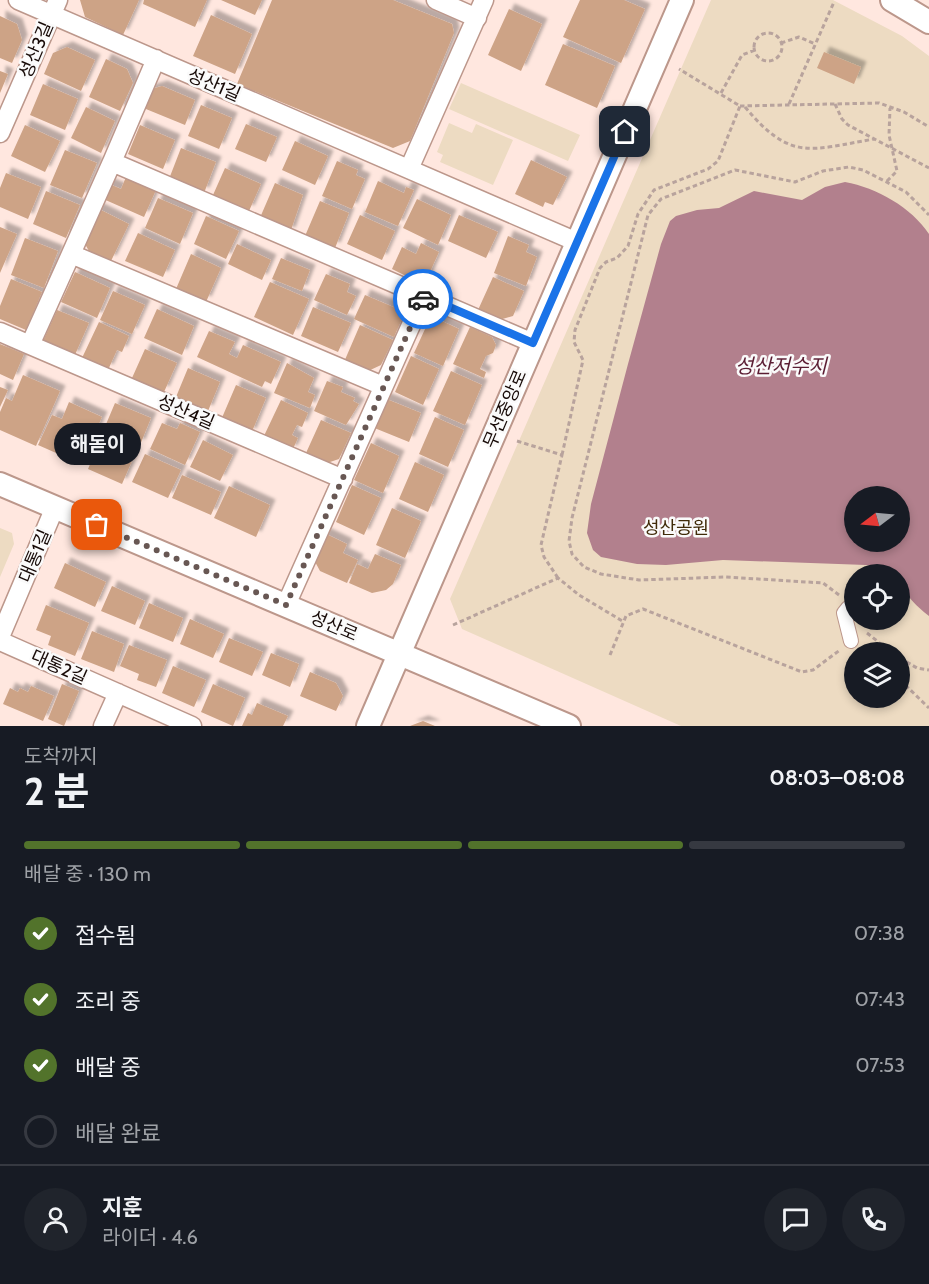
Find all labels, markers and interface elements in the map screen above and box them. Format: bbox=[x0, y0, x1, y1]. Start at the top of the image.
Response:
street label: 성산3길 bbox=[14, 18, 58, 82]
street label: 성산1길 bbox=[184, 64, 244, 106]
pin bbox=[599, 106, 650, 157]
icon: home bbox=[608, 115, 641, 148]
courier bbox=[393, 269, 453, 329]
icon: car bbox=[407, 283, 440, 316]
water label: 성산저수지 bbox=[735, 354, 829, 378]
street label: 무선중앙로 bbox=[479, 367, 531, 451]
street label: 성산4길 bbox=[154, 390, 218, 434]
callout: 해돋이 bbox=[54, 423, 140, 465]
text: 해돋이 bbox=[70, 432, 125, 456]
north arrow bbox=[844, 486, 910, 552]
map controls bbox=[844, 486, 910, 708]
pin bbox=[71, 499, 122, 550]
icon: bag bbox=[80, 508, 113, 541]
park label: 성산공원 bbox=[643, 517, 709, 539]
street label: 대통1길 bbox=[14, 526, 56, 586]
button: locate bbox=[844, 564, 910, 630]
street label: 성산로 bbox=[307, 606, 361, 646]
button: layers bbox=[844, 642, 910, 708]
street label: 대통2길 bbox=[28, 645, 90, 689]
text: 도착까지 bbox=[24, 744, 98, 768]
text: 08:03–08:08 bbox=[769, 764, 905, 791]
text: 2 분 bbox=[24, 767, 89, 815]
text: 배달 중 · 130 m bbox=[24, 862, 151, 886]
icon: check bbox=[24, 917, 57, 950]
text: 07:38 bbox=[854, 921, 905, 945]
text: 접수됨 bbox=[75, 922, 136, 949]
icon: check bbox=[24, 983, 57, 1016]
text: 07:43 bbox=[855, 987, 905, 1011]
text: 조리 중 bbox=[75, 988, 141, 1015]
icon: check bbox=[24, 1049, 57, 1082]
text: 07:53 bbox=[855, 1053, 905, 1077]
text: 배달 중 bbox=[75, 1054, 141, 1081]
text: 배달 완료 bbox=[75, 1120, 161, 1147]
button: person bbox=[24, 1188, 87, 1251]
button: chat bbox=[764, 1188, 827, 1251]
button: phone bbox=[842, 1188, 905, 1251]
text: 지훈 bbox=[102, 1194, 142, 1221]
text: 라이더 · 4.6 bbox=[102, 1225, 198, 1249]

